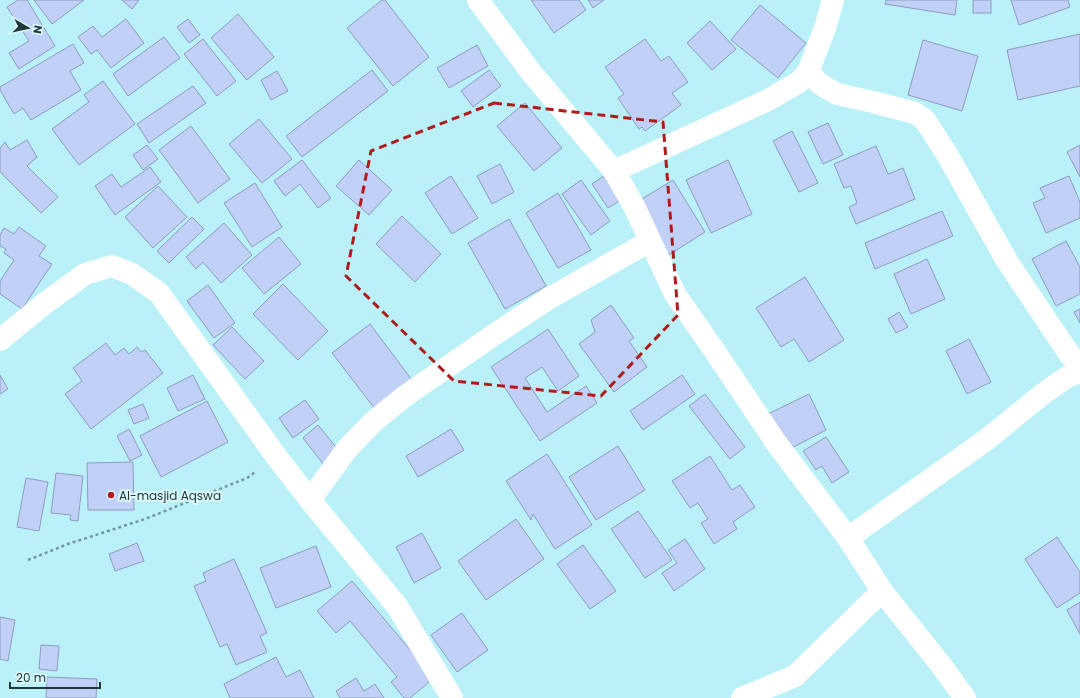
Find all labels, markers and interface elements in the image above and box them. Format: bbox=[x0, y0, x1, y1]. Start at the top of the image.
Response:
north arrow bbox=[8, 8, 48, 48]
text: N bbox=[29, 24, 46, 35]
place label: Al-masjid Aqswa bbox=[119, 487, 221, 504]
marker: Al-masjid Aqswa bbox=[106, 490, 116, 500]
scale bar bbox=[10, 664, 100, 690]
text: 20 m bbox=[16, 669, 46, 686]

